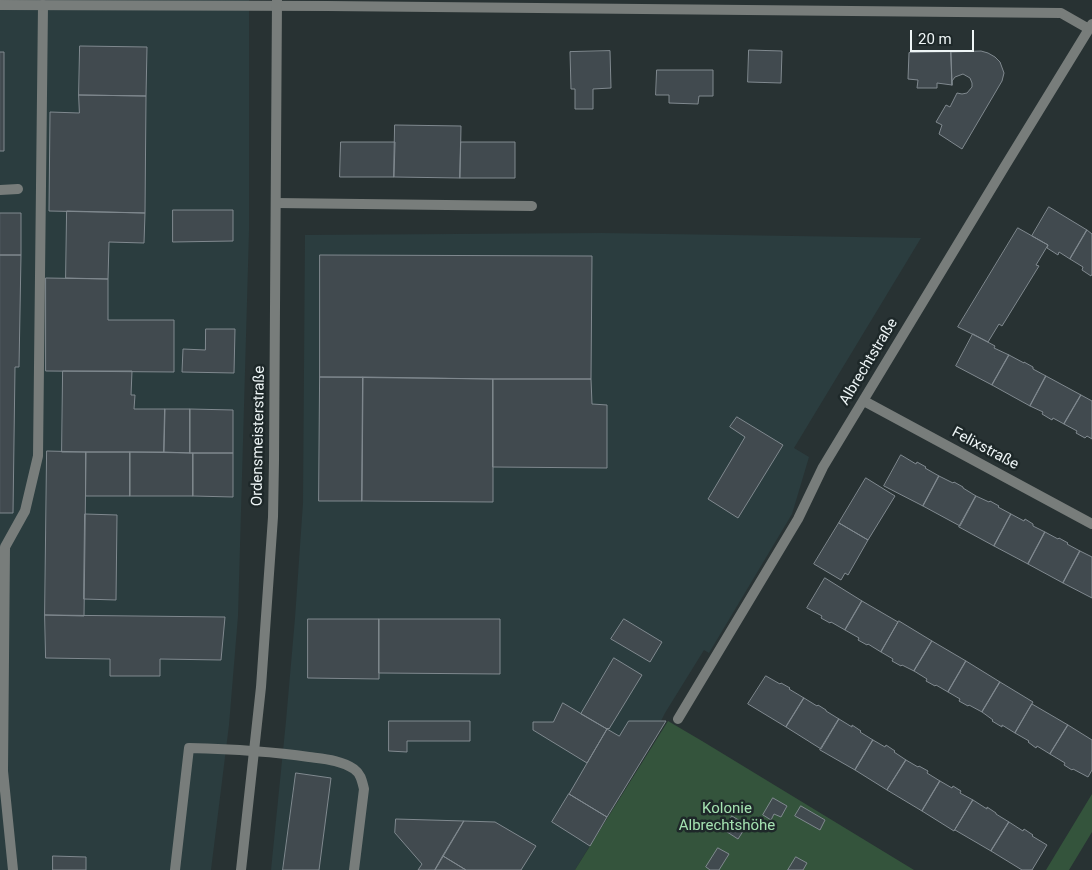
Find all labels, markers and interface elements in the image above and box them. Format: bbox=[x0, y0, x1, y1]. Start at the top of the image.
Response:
scale bar bbox=[912, 20, 976, 52]
text: 20 m bbox=[918, 30, 952, 48]
street label: Albrechtstraße bbox=[836, 315, 902, 409]
street label: Ordensmeisterstraße bbox=[249, 366, 269, 506]
street label: Felixstraße bbox=[948, 424, 1022, 474]
park label: Kolonie Albrechtshöhe bbox=[679, 800, 775, 835]

